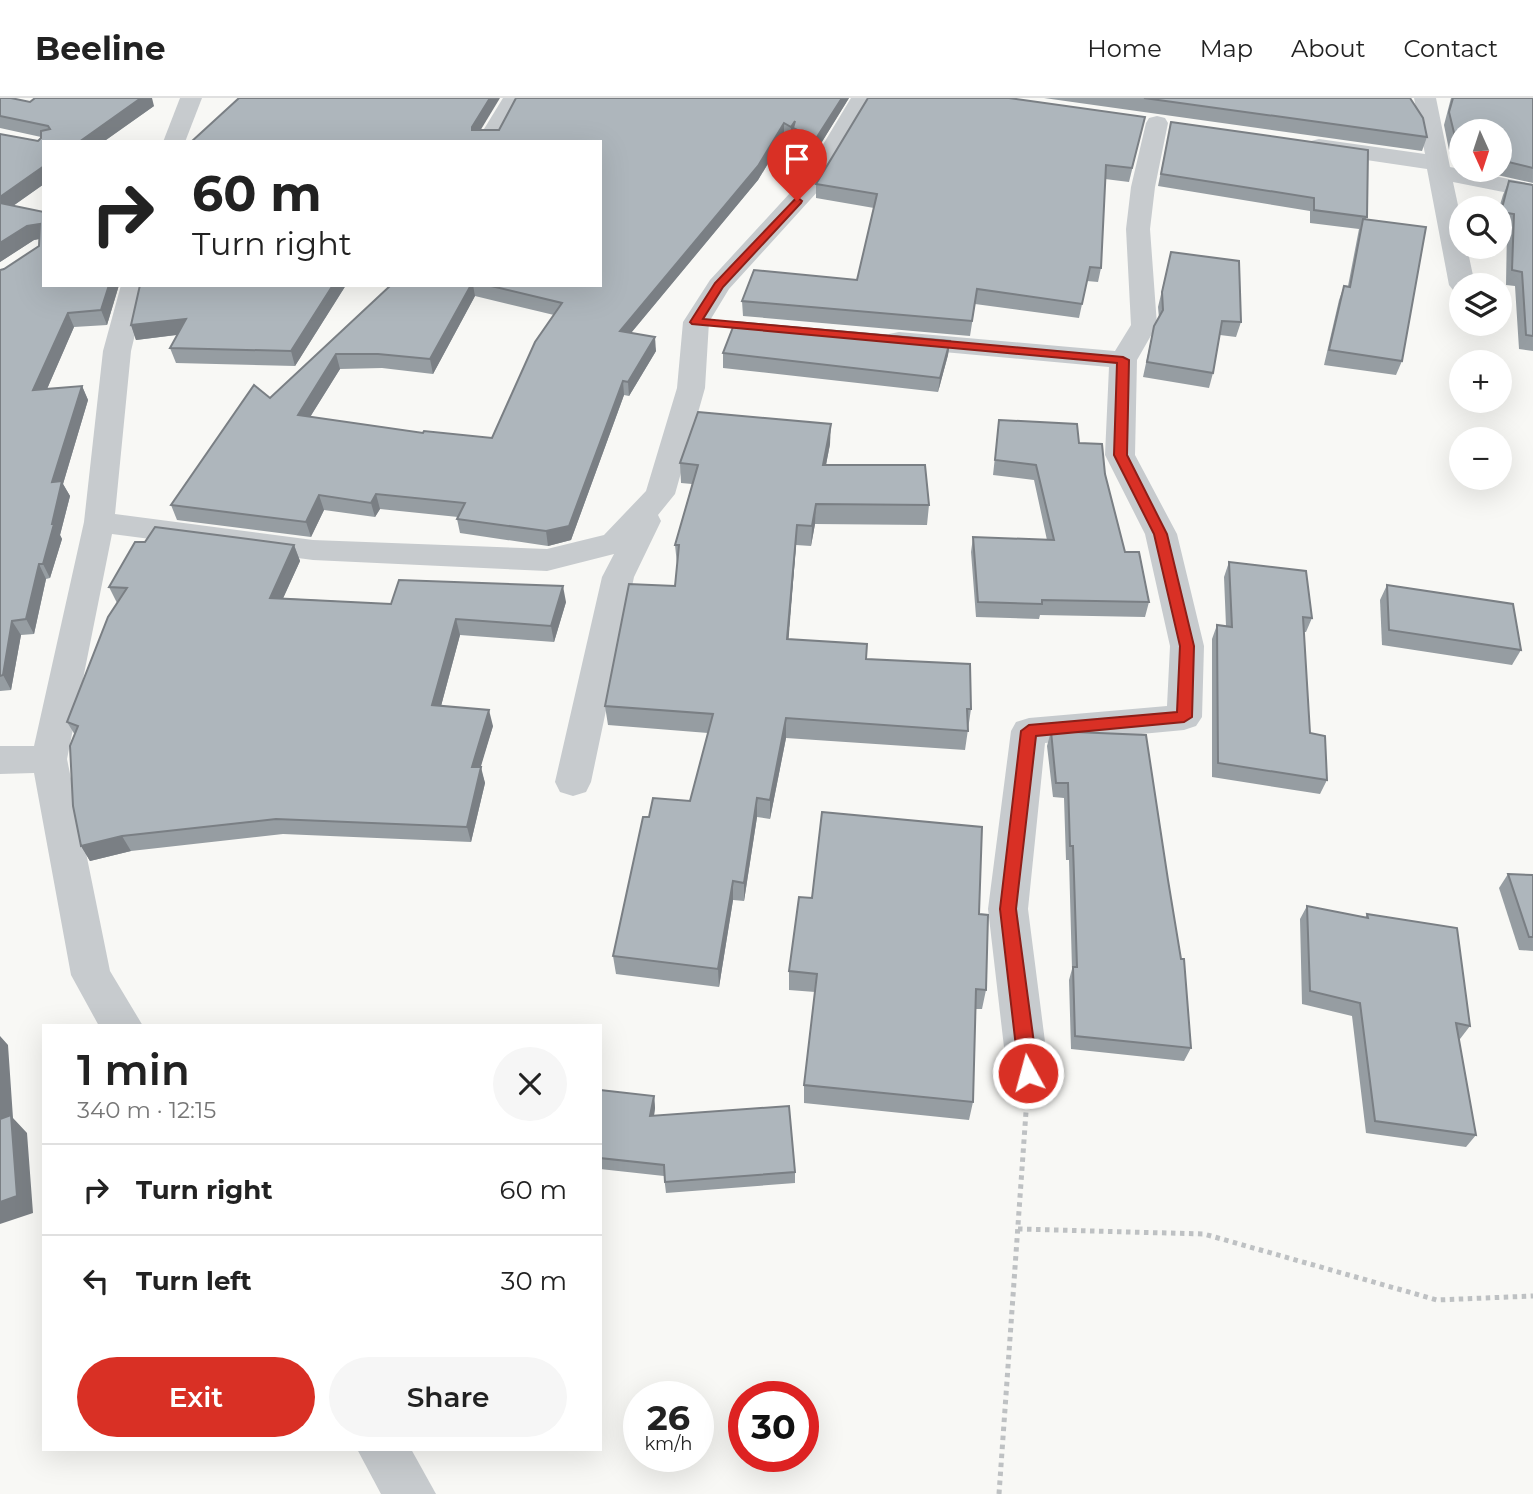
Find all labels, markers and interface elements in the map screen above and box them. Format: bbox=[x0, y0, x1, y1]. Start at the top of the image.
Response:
text: Beeline bbox=[35, 28, 166, 68]
text: Home bbox=[1087, 34, 1162, 63]
text: Map bbox=[1200, 34, 1253, 63]
text: About bbox=[1291, 34, 1365, 63]
text: Contact bbox=[1403, 34, 1498, 63]
north arrow bbox=[1449, 119, 1512, 182]
map controls bbox=[1449, 119, 1512, 490]
pin bbox=[767, 129, 827, 201]
icon: arrive bbox=[778, 140, 816, 178]
text: 60 m bbox=[192, 164, 322, 223]
icon: right bbox=[77, 168, 168, 259]
button: search bbox=[1449, 196, 1512, 259]
text: Turn right bbox=[192, 224, 352, 263]
button: layers bbox=[1449, 273, 1512, 336]
button: + bbox=[1449, 350, 1512, 413]
button: − bbox=[1449, 427, 1512, 490]
position arrow bbox=[991, 1036, 1065, 1110]
text: 1 min bbox=[77, 1044, 190, 1096]
button: close bbox=[493, 1047, 567, 1121]
text: 340 m · 12:15 bbox=[77, 1096, 216, 1124]
icon: right bbox=[77, 1171, 115, 1209]
text: Turn right bbox=[136, 1174, 272, 1206]
text: 60 m bbox=[500, 1174, 567, 1206]
icon: left bbox=[77, 1262, 115, 1300]
text: Turn left bbox=[136, 1265, 252, 1297]
text: 30 m bbox=[501, 1265, 567, 1297]
button: Exit bbox=[77, 1357, 315, 1437]
button: Share bbox=[329, 1357, 567, 1437]
speed limit sign: 30 bbox=[728, 1381, 819, 1472]
text: 26 bbox=[647, 1396, 690, 1439]
text: km/h bbox=[644, 1433, 693, 1455]

